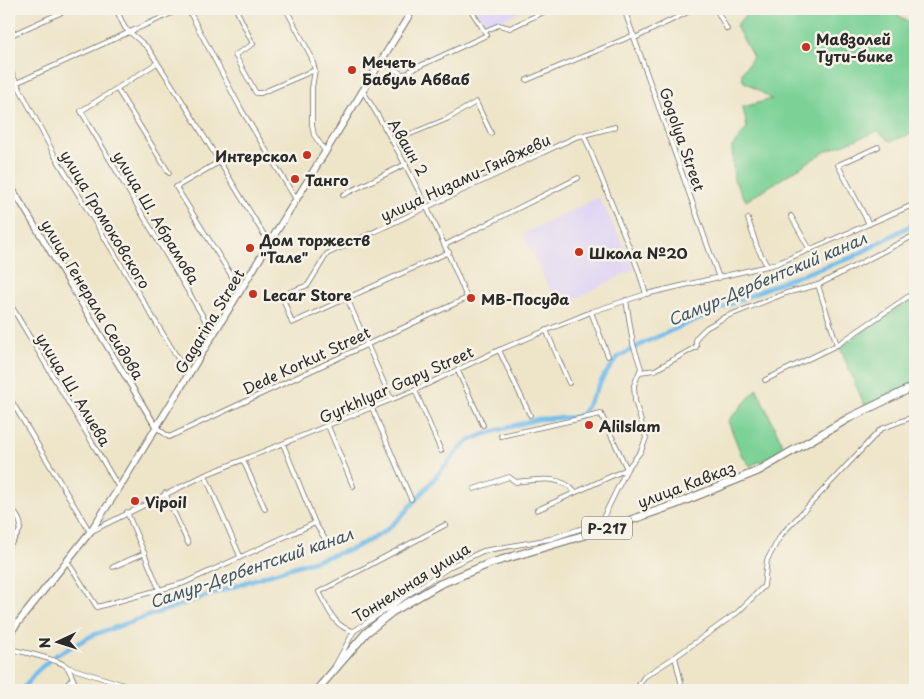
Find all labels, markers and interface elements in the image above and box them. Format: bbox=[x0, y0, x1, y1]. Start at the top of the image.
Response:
place label: Мавзолей Тути-бике bbox=[816, 27, 893, 67]
marker: Мавзолей Тути-бике bbox=[800, 41, 812, 53]
place label: Мечеть Бабуль Абваб bbox=[362, 50, 469, 90]
marker: Мечеть Бабуль Абваб bbox=[346, 64, 358, 76]
street label: Gogolya Street bbox=[654, 84, 712, 194]
street label: Аваин 2 bbox=[383, 114, 435, 180]
street label: улица Низами-Гянджеви bbox=[376, 127, 554, 227]
place label: Интерскол bbox=[215, 144, 297, 167]
street label: улица Громоковского bbox=[55, 145, 157, 293]
street label: улица Ш. Абрамова bbox=[108, 146, 206, 289]
marker: Интерскол bbox=[301, 149, 313, 161]
place label: Танго bbox=[305, 168, 349, 191]
marker: Танго bbox=[289, 173, 301, 185]
street label: улица Генерала Сеидова bbox=[36, 214, 150, 384]
water label: Самур-Дербентский канал bbox=[664, 225, 871, 331]
place label: Дом торжеств "Тале" bbox=[259, 228, 370, 268]
place label: Школа №20 bbox=[589, 241, 688, 264]
marker: Дом торжеств "Тале" bbox=[244, 242, 256, 254]
marker: Школа №20 bbox=[573, 246, 585, 258]
street label: Gagarina Street bbox=[169, 264, 249, 378]
place label: Lecar Store bbox=[263, 283, 352, 306]
place label: МВ-Посуда bbox=[481, 287, 570, 310]
marker: Lecar Store bbox=[247, 288, 259, 300]
marker: МВ-Посуда bbox=[465, 292, 477, 304]
street label: Dede Korkut Street bbox=[238, 320, 374, 400]
street label: улица Ш. Алиева bbox=[31, 328, 117, 451]
street label: Gyrkhlyar Gapy Street bbox=[315, 340, 477, 428]
place label: AliIslam bbox=[599, 414, 660, 437]
marker: AliIslam bbox=[583, 419, 595, 431]
street label: улица Кавказ bbox=[634, 455, 738, 513]
place label: Vipoil bbox=[145, 490, 187, 513]
marker: Vipoil bbox=[129, 495, 141, 507]
road number: Р-217 bbox=[582, 516, 632, 540]
water label: Самур-Дербентский канал bbox=[146, 521, 356, 613]
street label: Тоннельная улица bbox=[348, 536, 475, 627]
north arrow bbox=[32, 616, 82, 666]
text: N bbox=[34, 637, 55, 649]

